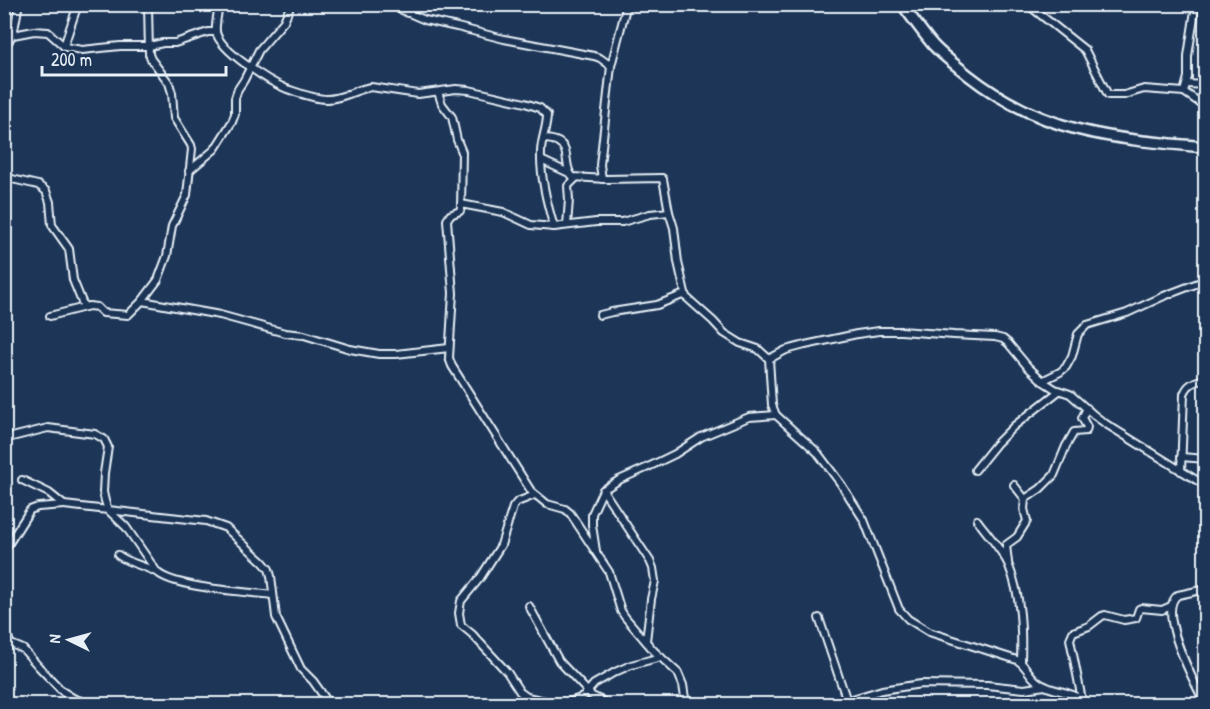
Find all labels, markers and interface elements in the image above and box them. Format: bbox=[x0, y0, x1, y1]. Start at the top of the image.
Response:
scale bar bbox=[42, 39, 226, 77]
text: 200 m bbox=[51, 47, 92, 72]
north arrow bbox=[39, 610, 99, 670]
text: N bbox=[43, 633, 65, 644]

